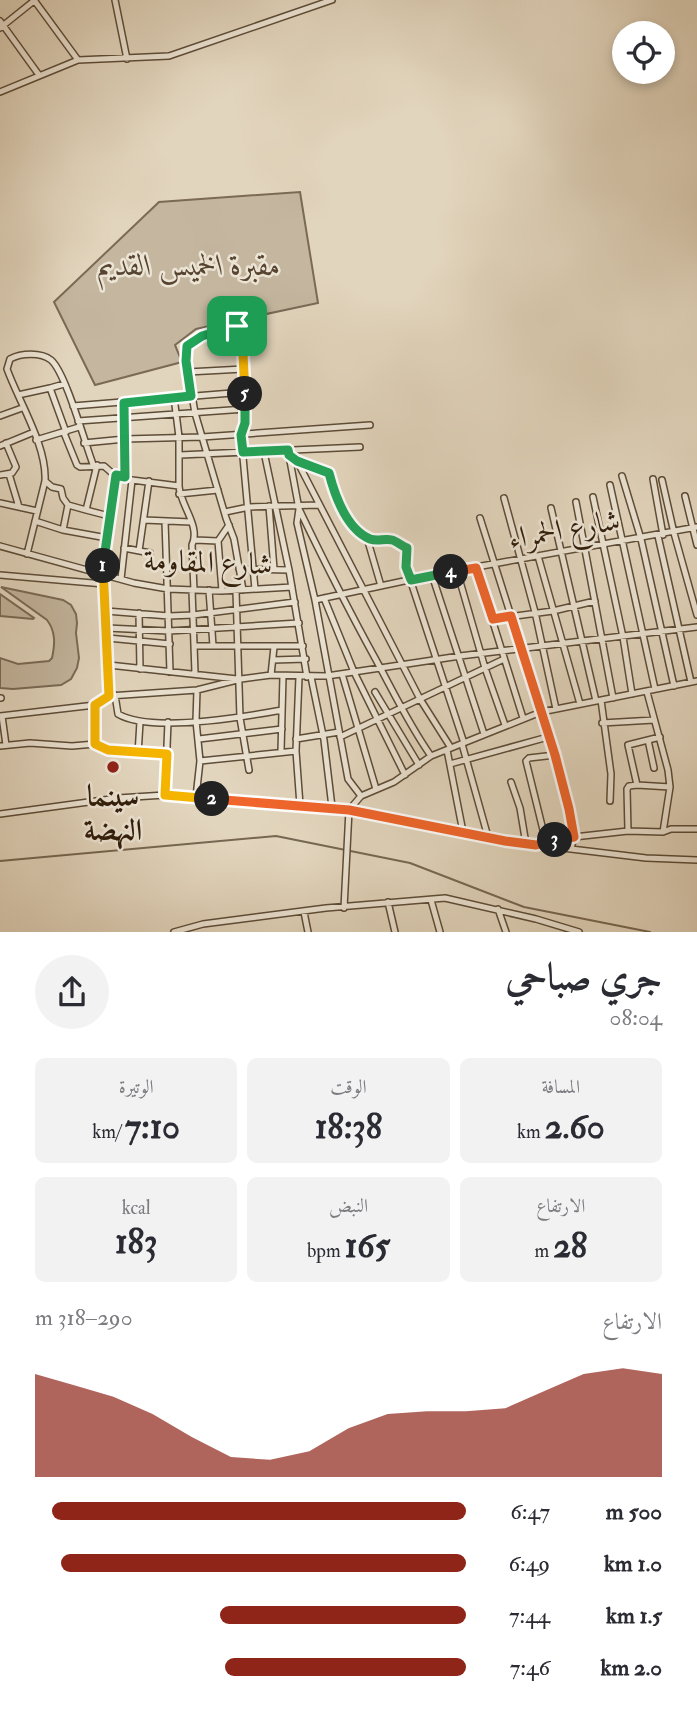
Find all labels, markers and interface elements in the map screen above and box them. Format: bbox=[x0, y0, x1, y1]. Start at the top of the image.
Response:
map controls bbox=[612, 21, 675, 84]
button: locate bbox=[612, 21, 675, 84]
park label: مقبرة الخميس القديم bbox=[97, 247, 281, 291]
pin bbox=[207, 296, 267, 356]
icon: arrive bbox=[218, 307, 256, 345]
pin: 5 bbox=[228, 376, 262, 412]
text: 5 bbox=[240, 381, 249, 405]
street label: شارع الحمراء bbox=[505, 501, 624, 563]
street label: شارع المقاومة bbox=[143, 542, 273, 589]
pin: 1 bbox=[86, 548, 120, 584]
text: 1 bbox=[99, 553, 106, 577]
pin: 4 bbox=[434, 554, 468, 590]
text: 4 bbox=[445, 559, 456, 583]
marker: سينما النهضة bbox=[105, 759, 121, 775]
place label: سينما النهضة bbox=[84, 778, 142, 850]
pin: 2 bbox=[194, 782, 230, 816]
text: 2 bbox=[207, 786, 216, 810]
pin: 3 bbox=[538, 822, 572, 858]
text: 3 bbox=[551, 827, 558, 851]
text: جري صباحي bbox=[506, 953, 662, 1001]
button: share bbox=[35, 955, 109, 1029]
text: 08:04 bbox=[610, 1003, 662, 1032]
text: الوتيرة bbox=[119, 1075, 154, 1099]
text: الوقت bbox=[330, 1075, 367, 1099]
text: المسافة bbox=[541, 1075, 580, 1099]
text: 7:10 bbox=[125, 1105, 180, 1149]
text: 18:38 bbox=[315, 1105, 382, 1149]
text: 2.60 bbox=[545, 1105, 605, 1149]
text: /km bbox=[92, 1120, 125, 1144]
text: km bbox=[517, 1120, 545, 1144]
text: النبض bbox=[329, 1194, 368, 1218]
text: الارتفاع bbox=[536, 1194, 585, 1218]
text: kcal bbox=[122, 1196, 151, 1220]
text: 183 bbox=[115, 1220, 157, 1264]
text: 165 bbox=[345, 1224, 390, 1268]
text: 28 bbox=[553, 1224, 587, 1268]
text: bpm bbox=[307, 1239, 345, 1263]
text: m bbox=[534, 1239, 553, 1263]
text: 290–318 m bbox=[35, 1303, 132, 1332]
text: الارتفاع bbox=[602, 1307, 662, 1336]
text: 6:47 bbox=[510, 1497, 550, 1526]
text: 500 m bbox=[606, 1497, 662, 1526]
text: 6:49 bbox=[509, 1549, 550, 1578]
text: 1.0 km bbox=[604, 1549, 662, 1578]
text: 7:44 bbox=[509, 1601, 550, 1630]
text: 1.5 km bbox=[606, 1601, 662, 1630]
text: 7:46 bbox=[510, 1653, 550, 1682]
text: 2.0 km bbox=[600, 1653, 662, 1682]

